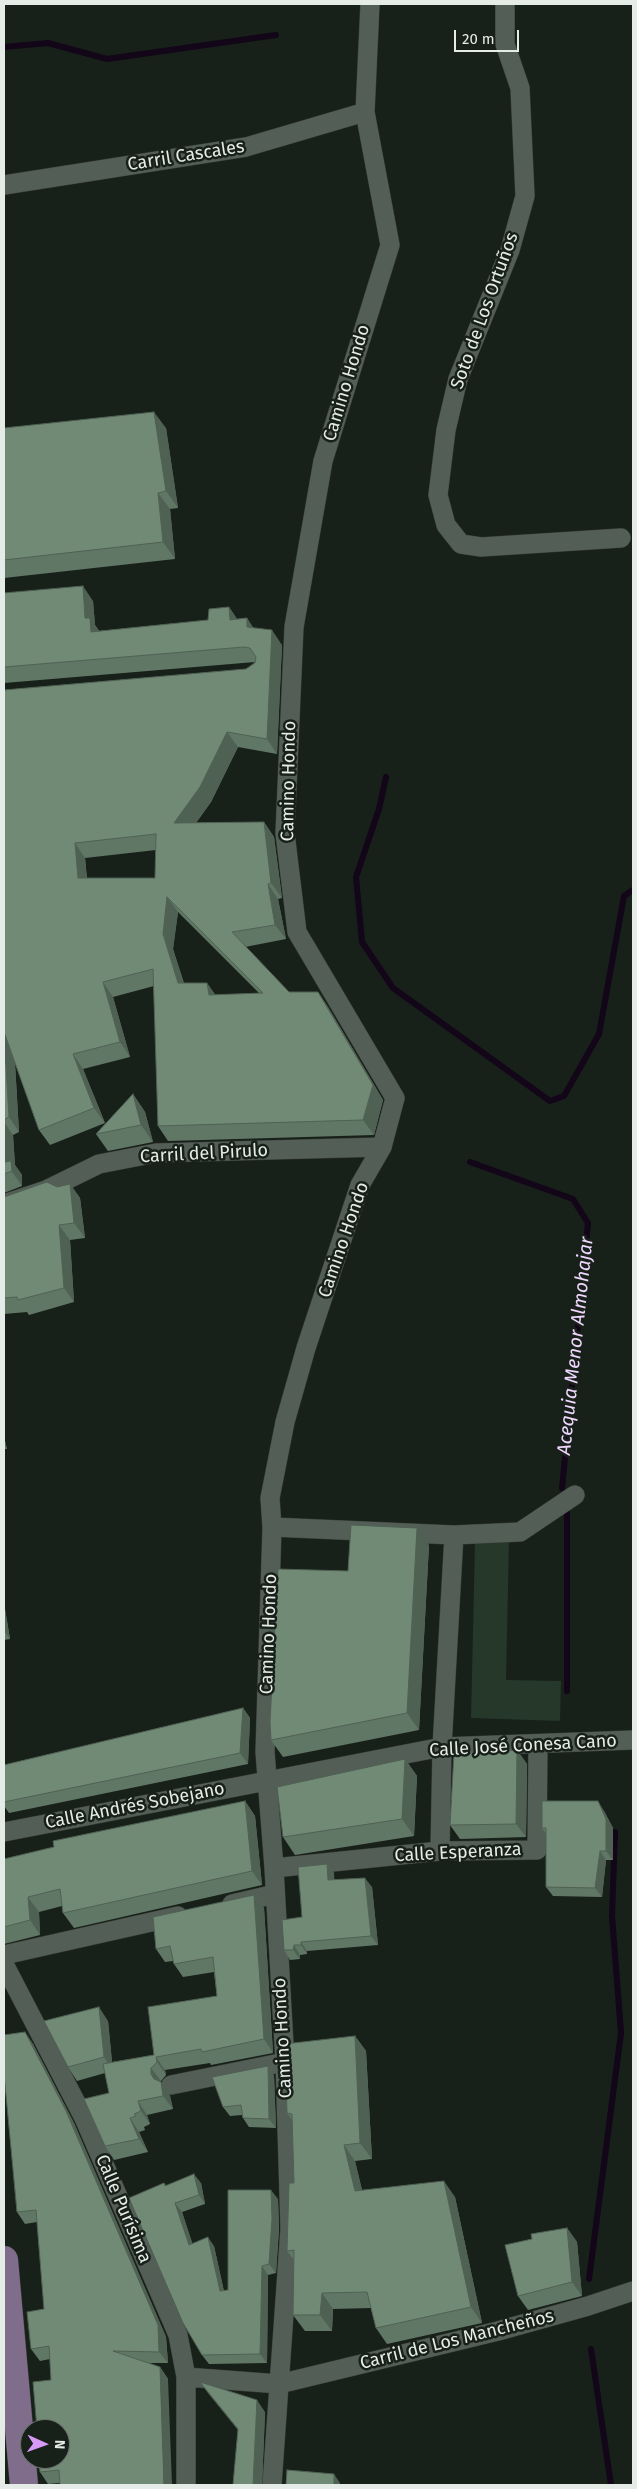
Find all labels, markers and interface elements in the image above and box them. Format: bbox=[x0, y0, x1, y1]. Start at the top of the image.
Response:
scale bar bbox=[457, 20, 522, 52]
text: 20 m bbox=[462, 30, 495, 48]
street label: Carril Cascales bbox=[126, 136, 246, 176]
street label: Soto de Los Ortuños bbox=[447, 230, 523, 392]
street label: Camino Hondo bbox=[319, 322, 375, 444]
street label: Camino Hondo bbox=[277, 721, 301, 841]
street label: Carril del Pirulo bbox=[140, 1140, 268, 1168]
street label: Camino Hondo bbox=[314, 1179, 374, 1301]
water label: Acequia Menor Almohajar bbox=[553, 1236, 599, 1456]
street label: Camino Hondo bbox=[256, 1573, 282, 1695]
street label: Calle José Conesa Cano bbox=[429, 1730, 617, 1762]
street label: Calle Andrés Sobejano bbox=[43, 1778, 227, 1834]
street label: Calle Esperanza bbox=[394, 1839, 522, 1867]
street label: Camino Hondo bbox=[269, 1977, 297, 2099]
street label: Calle Purísima bbox=[90, 2152, 156, 2266]
street label: Carril de Los Mancheños bbox=[358, 2305, 556, 2375]
north arrow bbox=[20, 2419, 70, 2469]
text: N bbox=[51, 2440, 68, 2449]

